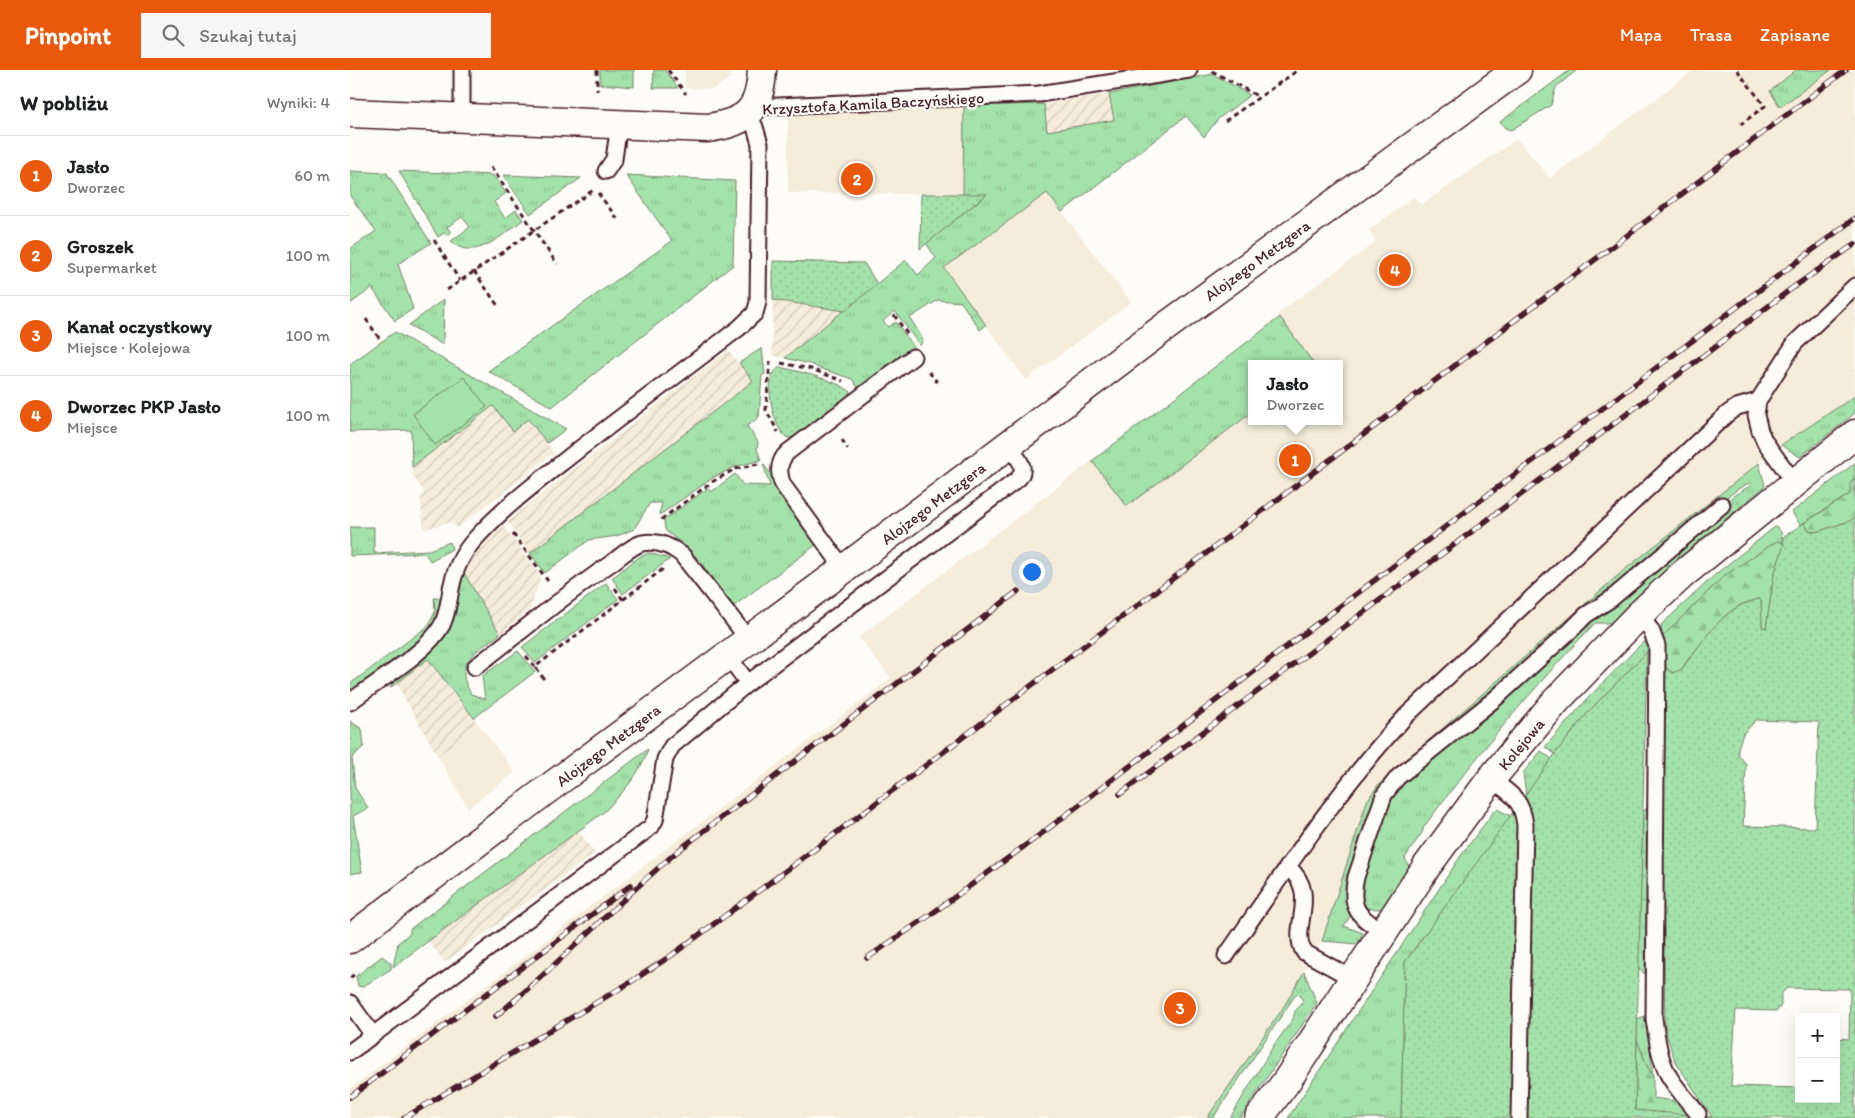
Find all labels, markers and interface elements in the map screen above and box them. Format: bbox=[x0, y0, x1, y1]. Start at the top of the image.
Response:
search box bbox=[141, 13, 491, 58]
text: Pinpoint bbox=[25, 21, 111, 50]
icon: search bbox=[159, 21, 187, 49]
text: Szukaj tutaj bbox=[199, 24, 297, 47]
text: Mapa bbox=[1620, 24, 1662, 46]
text: Trasa bbox=[1690, 24, 1732, 46]
text: Zapisane bbox=[1760, 24, 1830, 46]
street label: Krzysztofa Kamila Baczyńskiego bbox=[762, 88, 984, 119]
text: W pobliżu bbox=[20, 90, 108, 115]
text: Wyniki: 4 bbox=[267, 93, 330, 112]
text: Jasło bbox=[67, 155, 109, 178]
pin: 2 bbox=[841, 160, 873, 198]
text: 1 bbox=[32, 166, 40, 185]
text: 60 m bbox=[295, 166, 330, 185]
text: Dworzec bbox=[67, 178, 125, 197]
street label: Alojzego Metzgera bbox=[1201, 215, 1314, 305]
text: Groszek bbox=[67, 235, 134, 258]
text: 2 bbox=[32, 246, 40, 265]
text: 100 m bbox=[286, 246, 330, 265]
pin: 4 bbox=[1379, 251, 1411, 289]
text: Supermarket bbox=[67, 258, 157, 277]
text: Kanał oczystkowy bbox=[67, 315, 212, 338]
text: 3 bbox=[32, 326, 40, 345]
text: 100 m bbox=[286, 326, 330, 345]
text: Miejsce · Kolejowa bbox=[67, 338, 190, 357]
popup bbox=[1248, 360, 1343, 425]
text: Jasło bbox=[1266, 372, 1309, 395]
text: Dworzec PKP Jasło bbox=[67, 395, 221, 418]
text: Dworzec bbox=[1266, 395, 1325, 414]
text: 4 bbox=[31, 406, 41, 425]
text: 100 m bbox=[286, 406, 330, 425]
text: Miejsce bbox=[67, 418, 118, 437]
pin: 1 bbox=[1279, 441, 1311, 479]
street label: Alojzego Metzgera bbox=[877, 458, 990, 549]
your location bbox=[1019, 559, 1045, 585]
street label: Alojzego Metzgera bbox=[552, 700, 665, 791]
street label: Kolejowa bbox=[1494, 714, 1549, 774]
pin: 3 bbox=[1164, 989, 1196, 1027]
map controls bbox=[1795, 1013, 1840, 1103]
button: + bbox=[1795, 1013, 1840, 1058]
button: − bbox=[1795, 1058, 1840, 1103]

